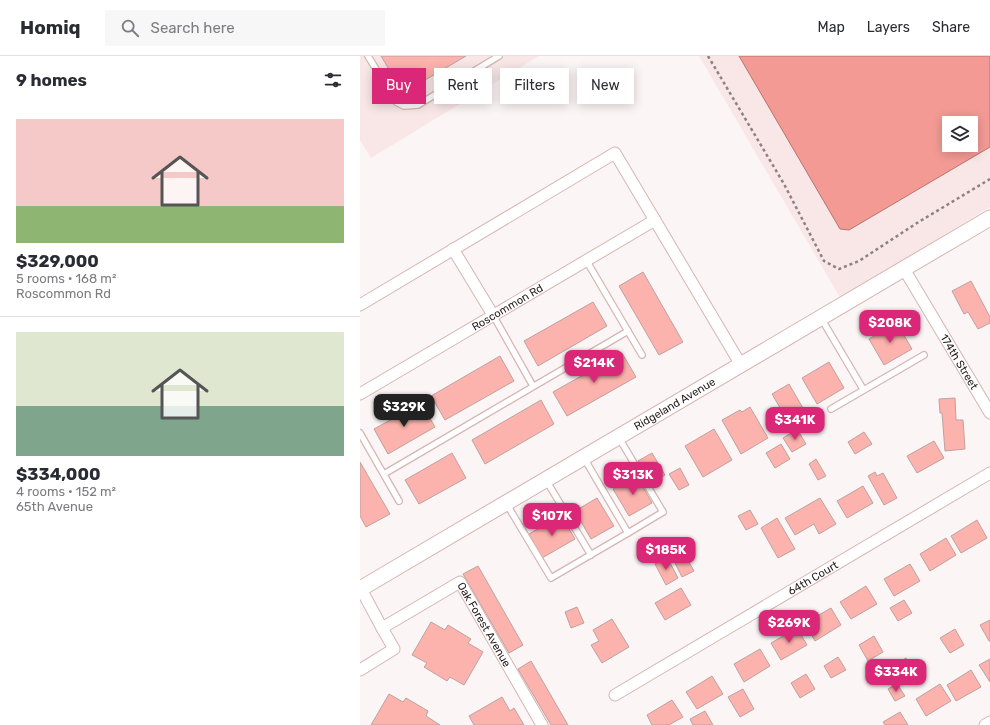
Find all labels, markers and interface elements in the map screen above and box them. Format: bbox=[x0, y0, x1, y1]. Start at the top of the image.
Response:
search box bbox=[105, 10, 385, 46]
text: Homiq bbox=[20, 16, 81, 39]
icon: search bbox=[119, 17, 141, 39]
text: Search here bbox=[151, 19, 235, 37]
text: Map bbox=[818, 19, 845, 36]
text: Layers bbox=[867, 19, 910, 36]
text: Share bbox=[932, 19, 970, 36]
chip: Buy bbox=[372, 68, 426, 104]
chip: Rent bbox=[434, 68, 492, 104]
chip: Filters bbox=[500, 68, 569, 104]
chip: New bbox=[577, 68, 634, 104]
icon: filters bbox=[322, 69, 344, 91]
text: 9 homes bbox=[16, 70, 87, 90]
map controls bbox=[942, 116, 978, 152]
button: layers bbox=[942, 116, 978, 152]
icon: home bbox=[144, 145, 216, 217]
text: $329,000 bbox=[16, 251, 99, 271]
text: 5 rooms · 168 m² bbox=[16, 271, 116, 286]
street label: Roscommon Rd bbox=[470, 282, 545, 334]
text: Roscommon Rd bbox=[16, 286, 111, 301]
pin: $208K bbox=[862, 310, 918, 344]
text: $208K bbox=[868, 315, 912, 330]
street label: 174th Street bbox=[937, 332, 981, 393]
pin: $214K bbox=[566, 350, 622, 384]
text: $214K bbox=[573, 355, 615, 370]
icon: home bbox=[144, 358, 216, 430]
street label: Ridgeland Avenue bbox=[632, 375, 718, 433]
pin: $329K bbox=[376, 394, 432, 428]
text: $329K bbox=[383, 399, 425, 414]
pin: $341K bbox=[767, 407, 823, 441]
text: $341K bbox=[775, 412, 815, 427]
pin: $313K bbox=[605, 462, 661, 496]
text: $334,000 bbox=[16, 464, 101, 484]
text: $313K bbox=[613, 467, 653, 482]
text: 4 rooms · 152 m² bbox=[16, 484, 116, 499]
text: 65th Avenue bbox=[16, 499, 93, 514]
pin: $107K bbox=[524, 503, 580, 537]
text: $107K bbox=[532, 508, 572, 523]
pin: $185K bbox=[638, 537, 694, 571]
text: $185K bbox=[646, 542, 686, 557]
street label: 64th Court bbox=[786, 558, 841, 598]
street label: Oak Forest Avenue bbox=[454, 580, 513, 669]
pin: $269K bbox=[761, 610, 817, 644]
text: $269K bbox=[768, 615, 810, 630]
pin: $334K bbox=[868, 659, 924, 693]
text: $334K bbox=[874, 664, 918, 679]

